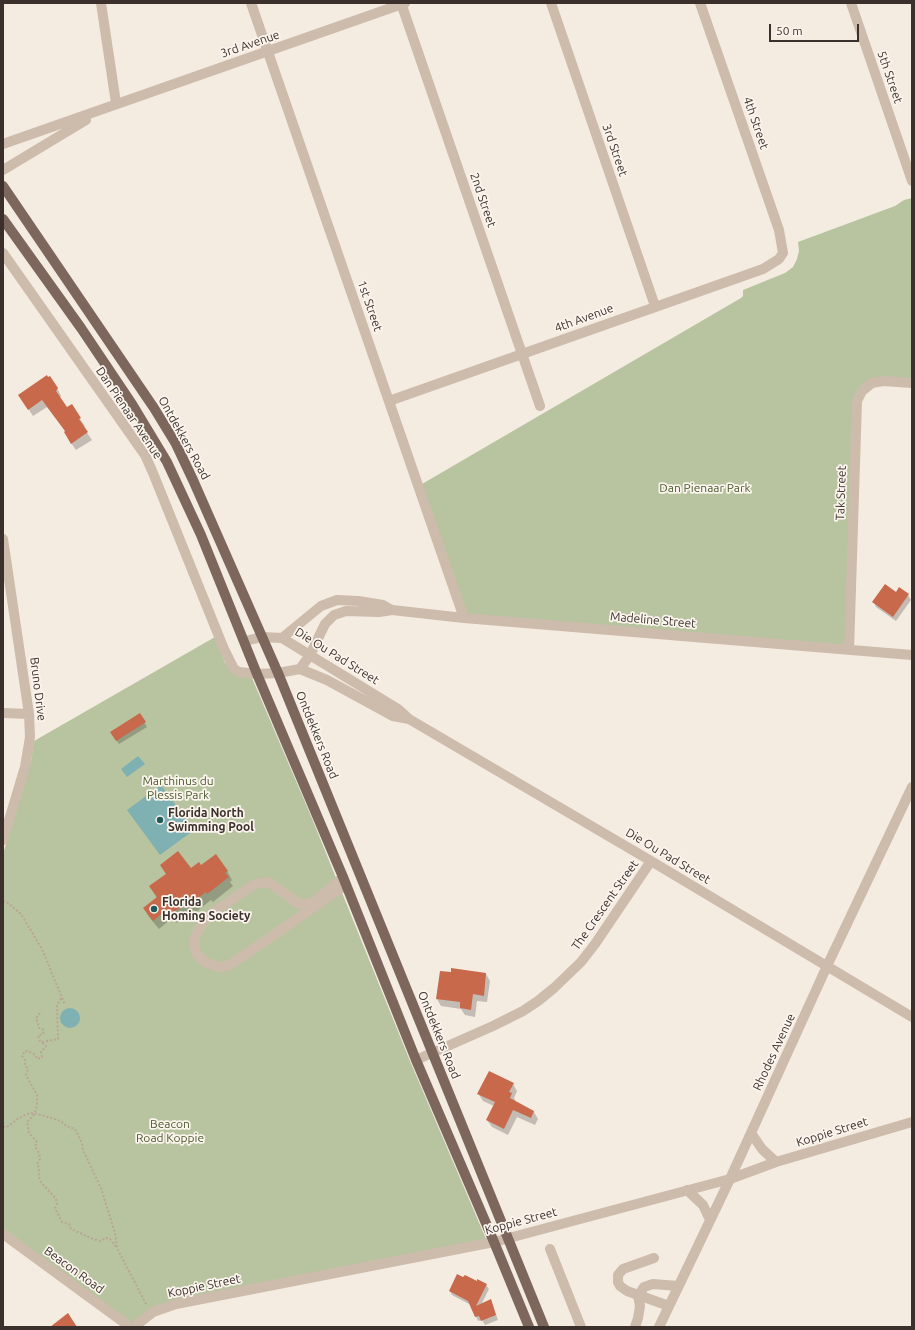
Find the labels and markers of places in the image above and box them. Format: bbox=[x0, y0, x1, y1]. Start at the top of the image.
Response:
place label: Florida North Swimming Pool bbox=[168, 806, 254, 834]
marker: Florida North Swimming Pool bbox=[155, 815, 165, 825]
place label: Florida Homing Society bbox=[162, 895, 250, 923]
marker: Florida Homing Society bbox=[149, 904, 159, 914]

